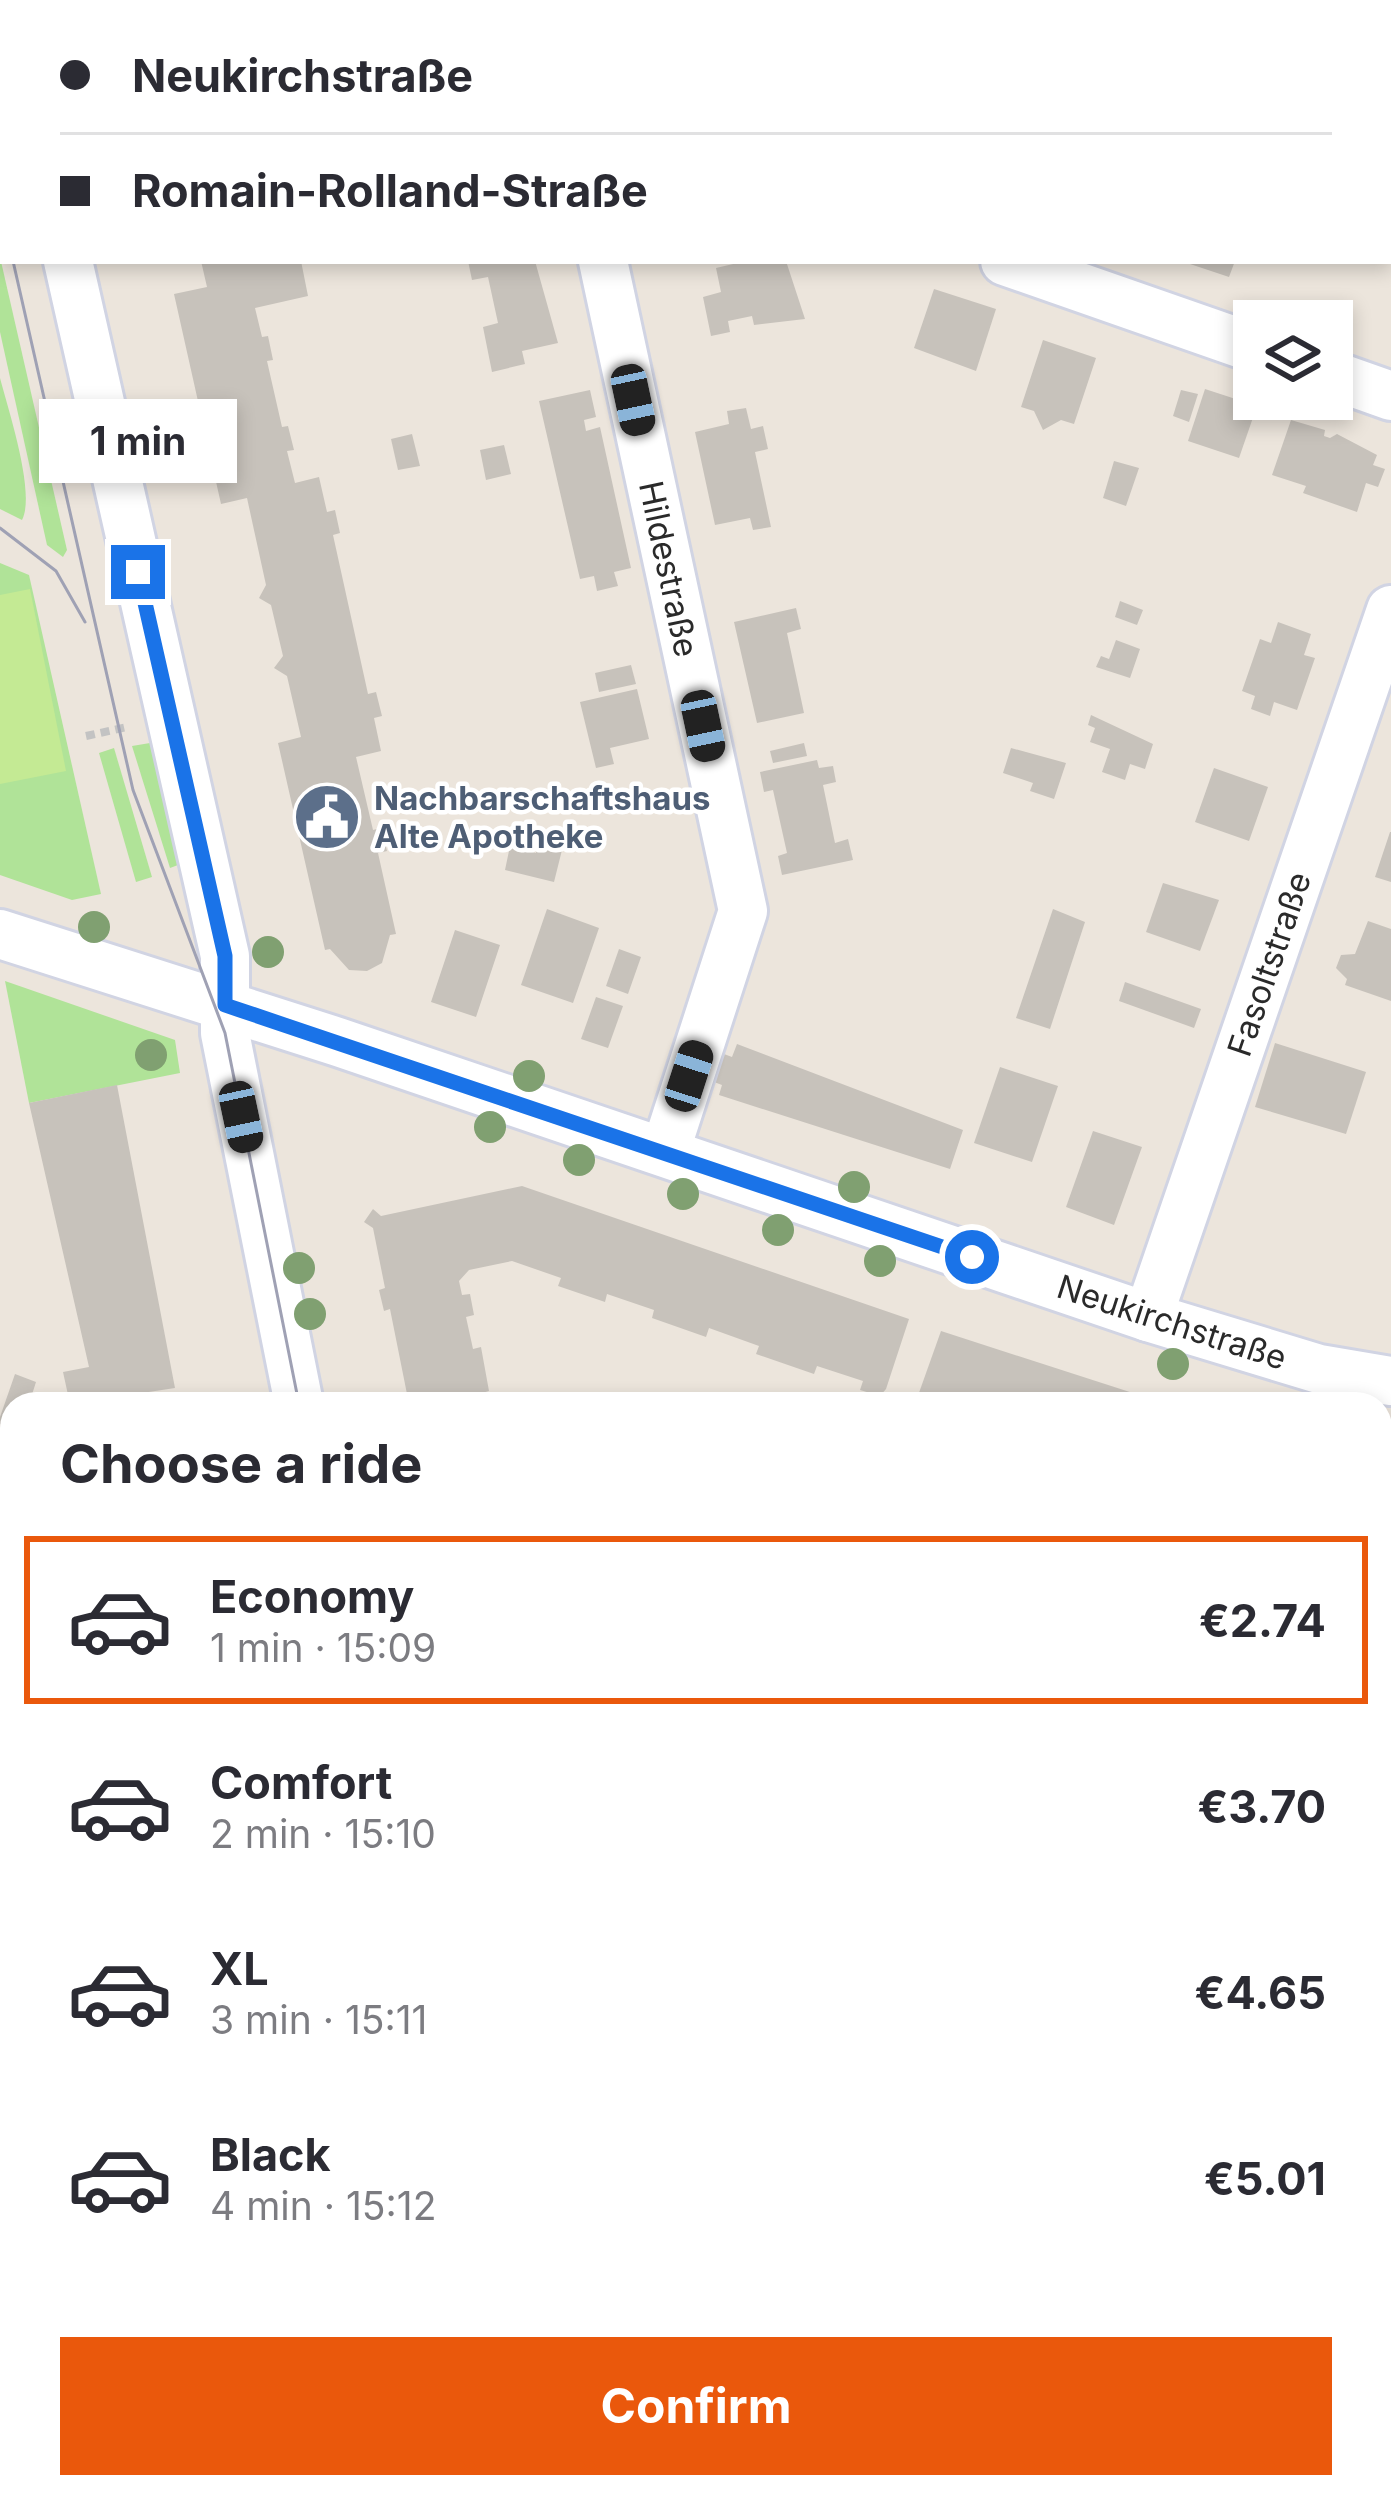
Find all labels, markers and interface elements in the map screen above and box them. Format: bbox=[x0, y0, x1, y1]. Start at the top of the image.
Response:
text: Neukirchstraße bbox=[132, 48, 473, 103]
text: Romain-Rolland-Straße bbox=[132, 163, 648, 218]
map controls bbox=[1233, 300, 1353, 420]
button: layers bbox=[1233, 300, 1353, 420]
car bbox=[608, 361, 658, 439]
callout: 1 min bbox=[39, 398, 237, 482]
text: 1 min bbox=[90, 417, 186, 464]
street label: Hildestraße bbox=[631, 477, 707, 661]
route end bbox=[111, 545, 165, 599]
car bbox=[678, 687, 728, 765]
place label: Nachbarschaftshaus Alte Apotheke bbox=[374, 778, 710, 856]
public building icon: Nachbarschaftshaus Alte Apotheke bbox=[292, 782, 362, 852]
street label: Fasoltstraße bbox=[1219, 867, 1319, 1061]
car bbox=[661, 1036, 717, 1116]
car bbox=[216, 1078, 266, 1156]
route start bbox=[945, 1230, 999, 1284]
street label: Neukirchstraße bbox=[1052, 1266, 1292, 1378]
text: Choose a ride bbox=[60, 1431, 422, 1496]
icon: car bbox=[66, 1566, 174, 1674]
text: Economy bbox=[210, 1569, 414, 1624]
text: €2.74 bbox=[1199, 1593, 1326, 1648]
text: 1 min · 15:09 bbox=[210, 1624, 436, 1671]
icon: car bbox=[66, 1752, 174, 1860]
text: Comfort bbox=[210, 1755, 392, 1810]
text: €3.70 bbox=[1197, 1779, 1326, 1834]
text: 2 min · 15:10 bbox=[210, 1810, 436, 1857]
icon: car bbox=[66, 1938, 174, 2046]
text: XL bbox=[210, 1941, 269, 1996]
text: €4.65 bbox=[1195, 1965, 1326, 2020]
text: 3 min · 15:11 bbox=[210, 1996, 427, 2043]
icon: car bbox=[66, 2124, 174, 2232]
text: Black bbox=[210, 2127, 331, 2182]
text: €5.01 bbox=[1204, 2151, 1326, 2206]
text: 4 min · 15:12 bbox=[210, 2182, 436, 2229]
button: Confirm bbox=[60, 2337, 1332, 2475]

